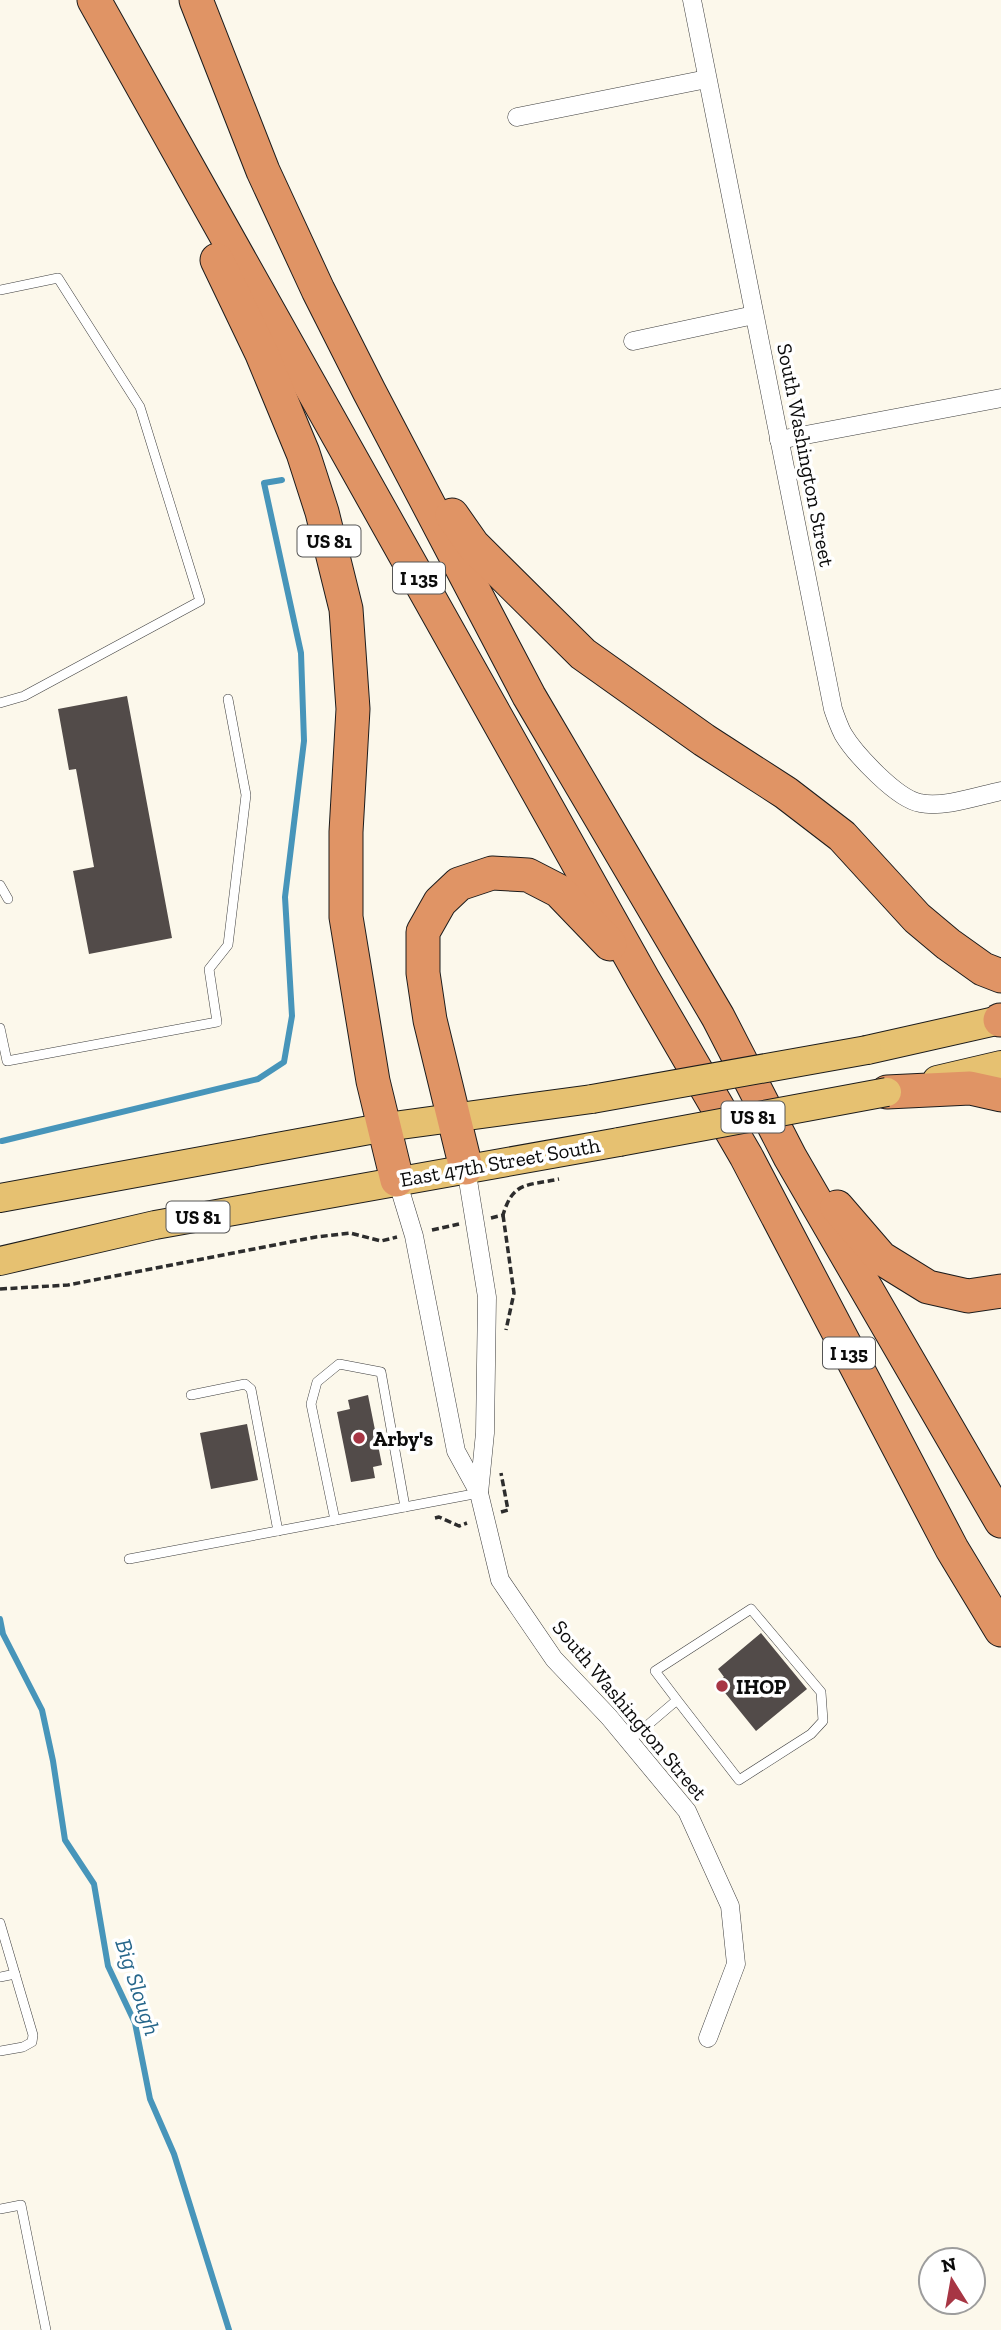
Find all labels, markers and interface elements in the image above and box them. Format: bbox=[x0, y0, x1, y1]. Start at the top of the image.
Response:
street label: South Washington Street bbox=[772, 341, 840, 569]
road number: US 81 bbox=[298, 526, 360, 556]
road number: I 135 bbox=[393, 562, 445, 594]
road number: US 81 bbox=[722, 1102, 784, 1133]
street label: East 47th Street South bbox=[398, 1132, 602, 1192]
road number: US 81 bbox=[166, 1202, 230, 1232]
road number: I 135 bbox=[823, 1338, 875, 1368]
place label: Arby's bbox=[373, 1426, 433, 1451]
marker: Arby's bbox=[351, 1430, 367, 1446]
street label: South Washington Street bbox=[547, 1615, 713, 1805]
place label: IHOP bbox=[736, 1674, 787, 1699]
marker: IHOP bbox=[714, 1678, 730, 1694]
water label: Big Slough bbox=[109, 1935, 167, 2039]
north arrow bbox=[917, 2246, 987, 2316]
text: N bbox=[940, 2252, 958, 2277]

